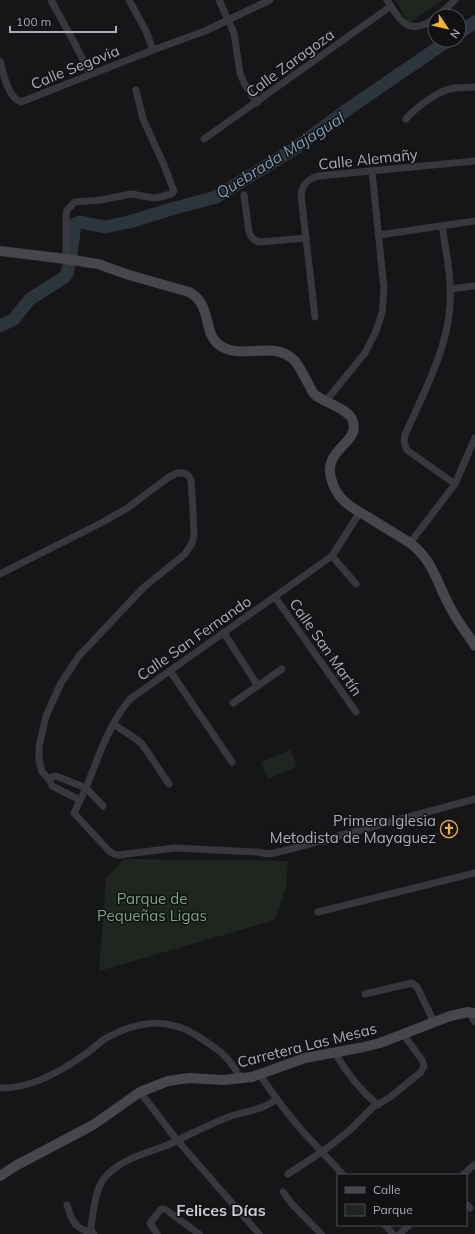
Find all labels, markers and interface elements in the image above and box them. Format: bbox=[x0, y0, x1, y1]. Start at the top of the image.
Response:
scale bar bbox=[10, 8, 116, 34]
north arrow bbox=[427, 8, 467, 48]
text: 100 m bbox=[16, 14, 51, 29]
street label: Calle Zaragoza bbox=[242, 25, 338, 101]
text: N bbox=[447, 26, 463, 41]
street label: Calle Segovia bbox=[28, 41, 122, 93]
water label: Quebrada Majagual bbox=[212, 107, 348, 203]
street label: Calle Alemañy bbox=[317, 144, 419, 174]
street label: Calle San Fernando bbox=[133, 591, 255, 685]
street label: Calle San Martín bbox=[285, 595, 367, 699]
place label: Primera Iglesia Metodista de Mayaguez bbox=[270, 811, 436, 847]
church icon: Primera Iglesia Metodista de Mayaguez bbox=[439, 819, 459, 839]
park label: Parque de Pequeñas Ligas bbox=[97, 889, 207, 925]
street label: Carretera Las Mesas bbox=[235, 1018, 379, 1072]
legend bbox=[337, 1174, 467, 1226]
text: Calle bbox=[373, 1182, 400, 1197]
district label: Felices Días bbox=[176, 1200, 266, 1220]
text: Parque bbox=[373, 1202, 413, 1217]

